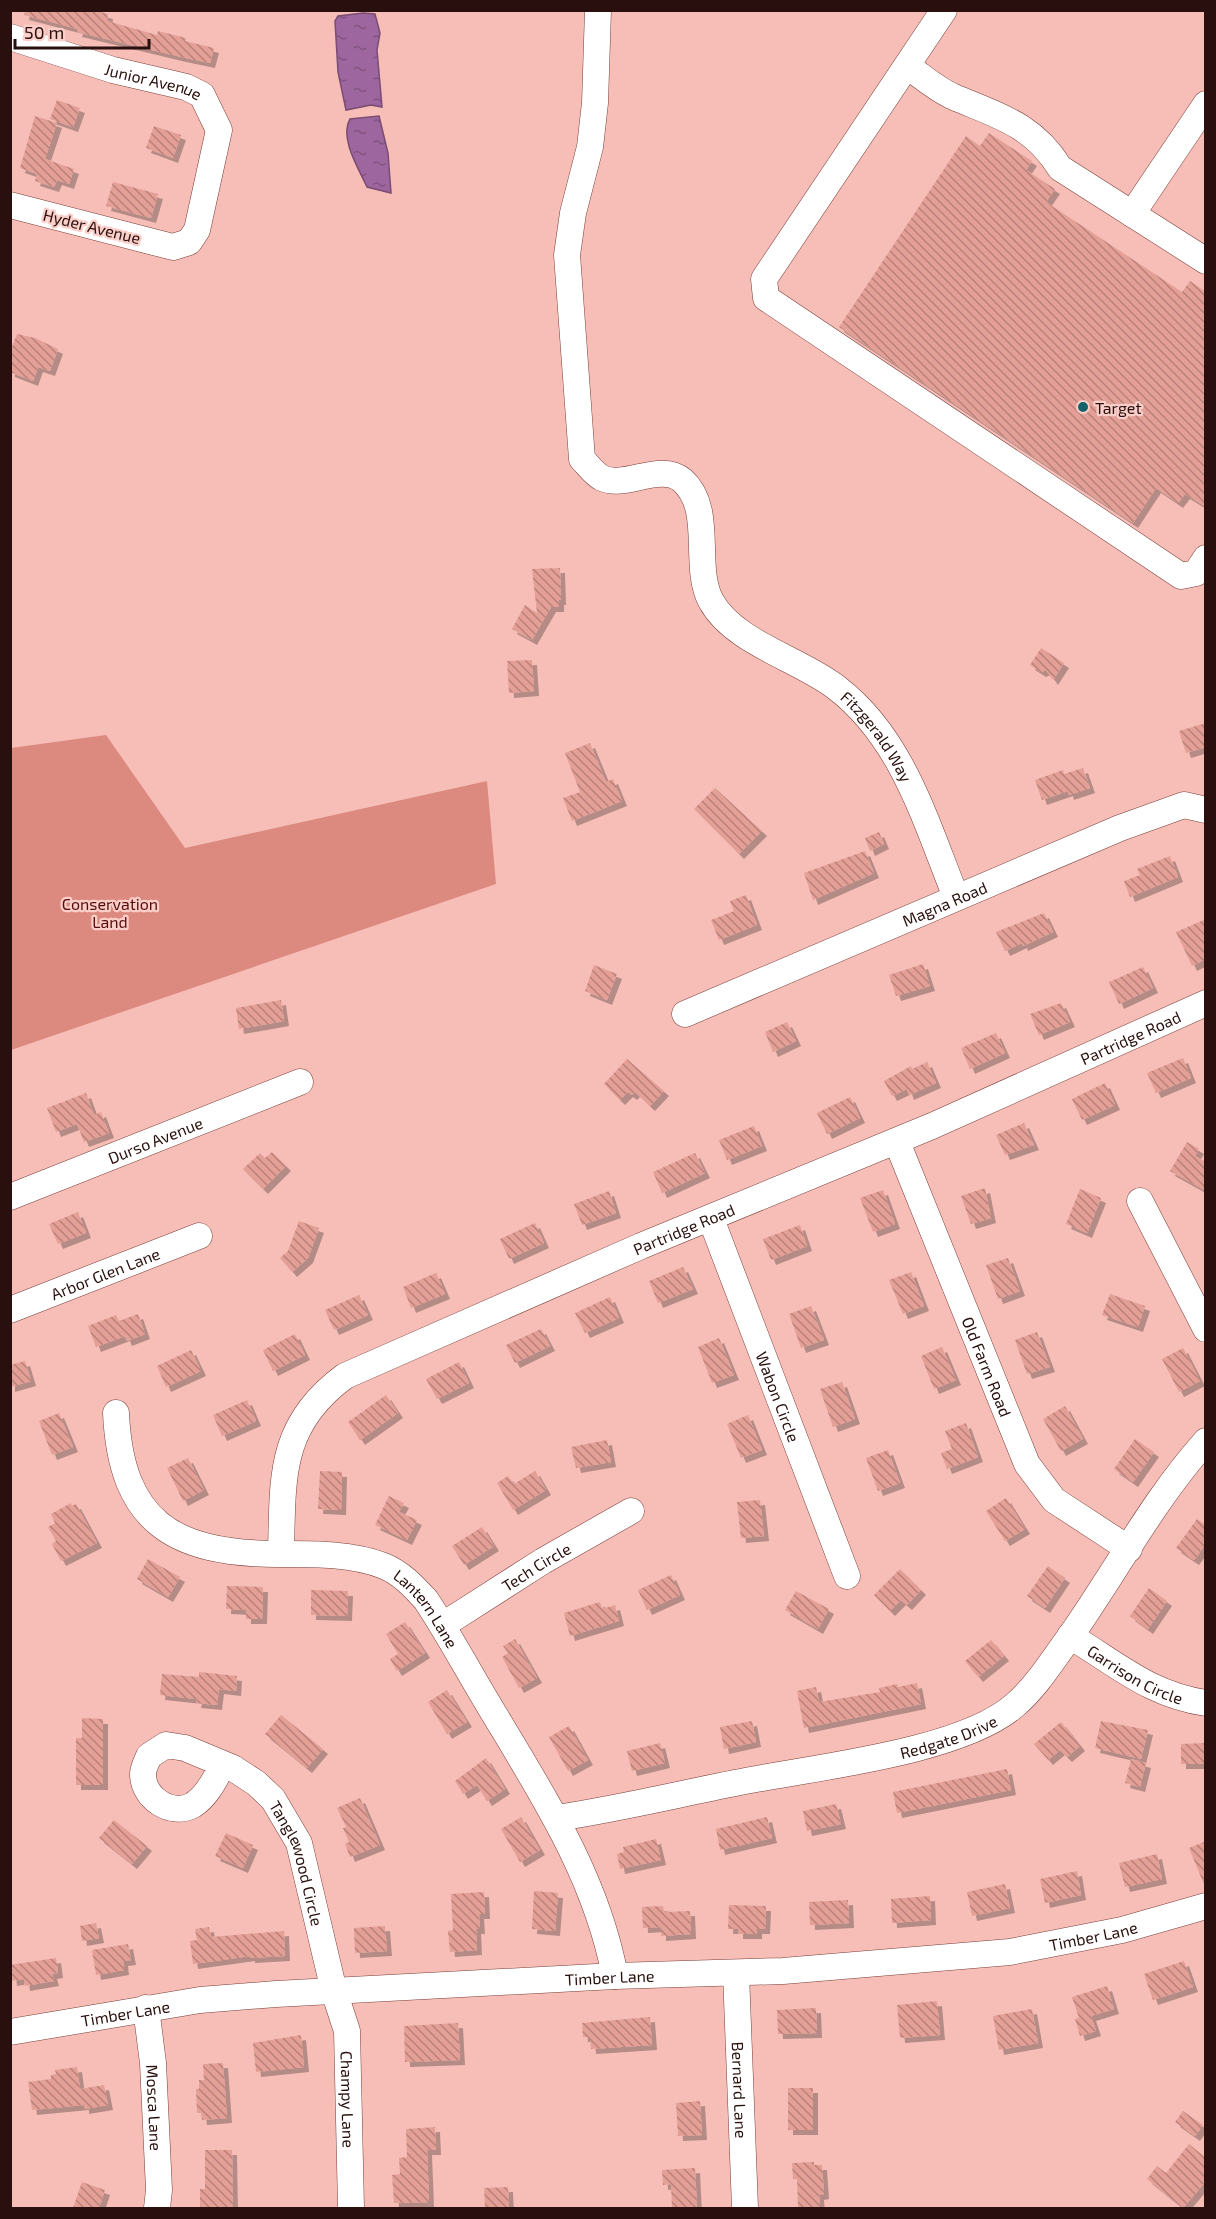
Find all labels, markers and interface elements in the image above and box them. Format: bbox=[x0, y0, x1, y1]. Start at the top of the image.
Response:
scale bar bbox=[15, 12, 148, 50]
text: 50 m bbox=[24, 21, 64, 43]
street label: Junior Avenue bbox=[102, 58, 205, 103]
street label: Hyder Avenue bbox=[41, 205, 143, 247]
place label: Target bbox=[1095, 398, 1141, 417]
marker: Target bbox=[1076, 400, 1090, 414]
street label: Fitzgerald Way bbox=[838, 686, 917, 785]
street label: Magna Road bbox=[899, 877, 990, 930]
park label: Conservation Land bbox=[62, 894, 158, 931]
street label: Partridge Road bbox=[1077, 1006, 1183, 1068]
street label: Durso Avenue bbox=[105, 1112, 205, 1167]
street label: Partridge Road bbox=[630, 1199, 737, 1258]
street label: Arbor Glen Lane bbox=[48, 1243, 162, 1303]
street label: Old Farm Road bbox=[959, 1314, 1016, 1419]
street label: Wabon Circle bbox=[753, 1349, 804, 1444]
street label: Tech Circle bbox=[498, 1538, 574, 1595]
street label: Lantern Lane bbox=[390, 1565, 463, 1651]
street label: Garrison Circle bbox=[1084, 1640, 1185, 1707]
street label: Redgate Drive bbox=[898, 1710, 1000, 1762]
street label: Tanglewood Circle bbox=[266, 1797, 328, 1928]
street label: Timber Lane bbox=[1047, 1917, 1139, 1954]
street label: Timber Lane bbox=[564, 1965, 655, 1988]
street label: Timber Lane bbox=[80, 1996, 171, 2029]
street label: Bernard Lane bbox=[729, 2041, 752, 2139]
street label: Champy Lane bbox=[338, 2051, 359, 2148]
street label: Mosca Lane bbox=[144, 2064, 167, 2151]

